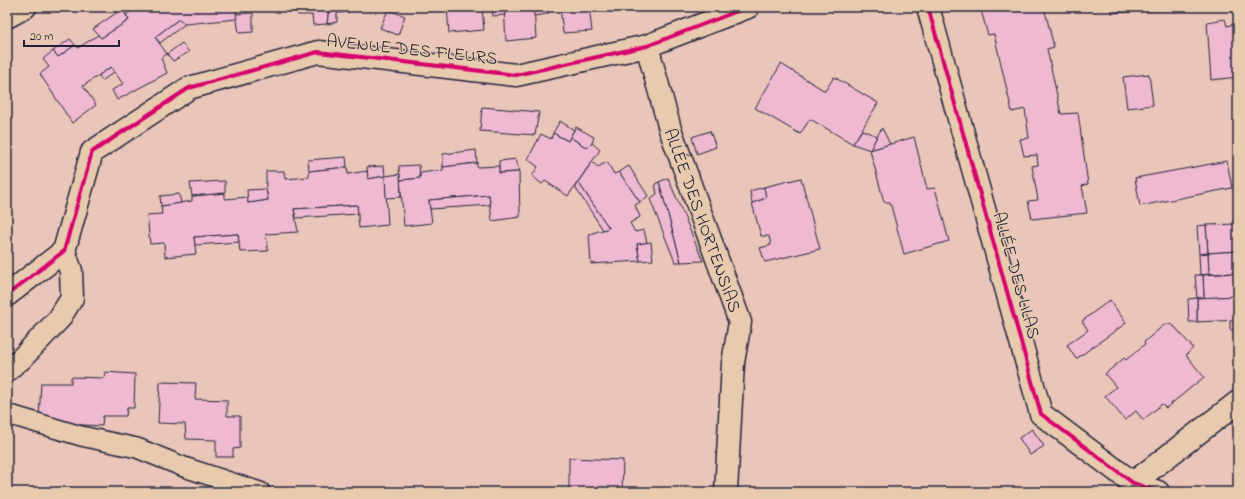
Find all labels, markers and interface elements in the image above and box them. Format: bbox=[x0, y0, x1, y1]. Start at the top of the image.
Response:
scale bar bbox=[24, 22, 119, 48]
text: 20 m bbox=[30, 28, 53, 46]
street label: AVENUE DES FLEURS bbox=[325, 29, 499, 73]
street label: ALLÉE DES HORTENSIAS bbox=[656, 125, 746, 316]
street label: ALLÉE DES LILAS bbox=[985, 209, 1046, 342]

